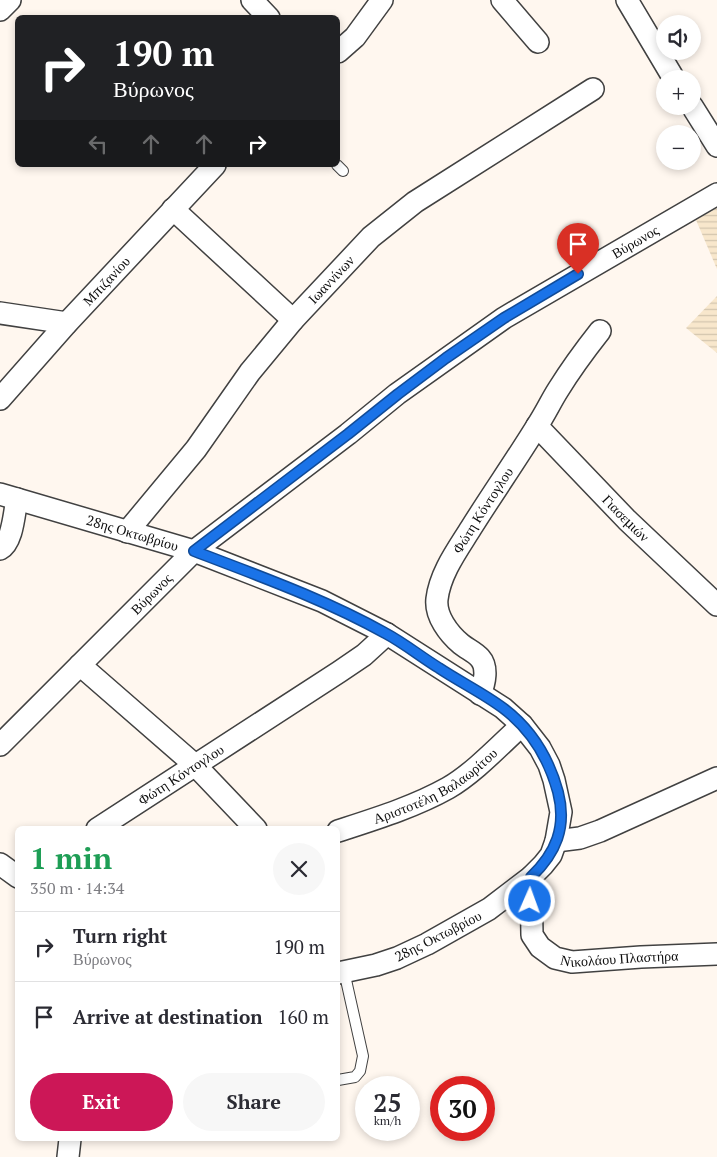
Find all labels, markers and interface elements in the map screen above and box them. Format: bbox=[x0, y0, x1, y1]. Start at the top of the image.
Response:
map controls bbox=[656, 15, 701, 170]
button: sound bbox=[656, 15, 701, 60]
text: 190 m bbox=[113, 30, 214, 76]
icon: right bbox=[30, 35, 95, 100]
button: + bbox=[656, 70, 701, 115]
text: Βύρωνος bbox=[113, 74, 194, 103]
button: − bbox=[656, 125, 701, 170]
icon: left bbox=[84, 130, 112, 158]
icon: ahead bbox=[137, 130, 165, 158]
icon: ahead bbox=[190, 130, 218, 158]
icon: right bbox=[243, 130, 271, 158]
street label: Βύρωνος bbox=[608, 220, 662, 262]
pin bbox=[557, 223, 599, 274]
icon: arrive bbox=[564, 230, 592, 258]
street label: Ιωαννίνων bbox=[303, 251, 358, 307]
street label: Μπιζανίου bbox=[78, 252, 134, 310]
street label: Φώτη Κόντογλου bbox=[447, 463, 517, 557]
street label: Γιασεμιών bbox=[598, 490, 654, 546]
street label: 28ης Οκτωβρίου bbox=[84, 510, 181, 555]
street label: Βύρωνος bbox=[126, 568, 176, 618]
street label: Φώτη Κόντογλου bbox=[134, 739, 227, 809]
street label: Αριστοτέλη Βαλαωρίτου bbox=[371, 743, 501, 828]
text: 1 min bbox=[30, 838, 112, 878]
button: close bbox=[273, 843, 325, 895]
position arrow bbox=[503, 874, 555, 926]
text: 350 m · 14:34 bbox=[30, 877, 124, 899]
street label: 28ης Οκτωβρίου bbox=[391, 905, 484, 966]
text: Turn right bbox=[73, 923, 167, 948]
icon: right bbox=[30, 933, 58, 961]
text: 190 m bbox=[274, 934, 325, 959]
street label: Νικολάου Πλαστήρα bbox=[559, 946, 679, 971]
text: Βύρωνος bbox=[73, 948, 132, 970]
icon: arrive bbox=[30, 1003, 58, 1031]
text: Arrive at destination bbox=[73, 1004, 262, 1029]
text: 160 m bbox=[277, 1004, 329, 1029]
button: Exit bbox=[30, 1073, 173, 1131]
button: Share bbox=[183, 1073, 325, 1131]
speed limit sign: 30 bbox=[430, 1076, 495, 1141]
text: 25 bbox=[373, 1086, 402, 1119]
text: km/h bbox=[374, 1113, 401, 1128]

